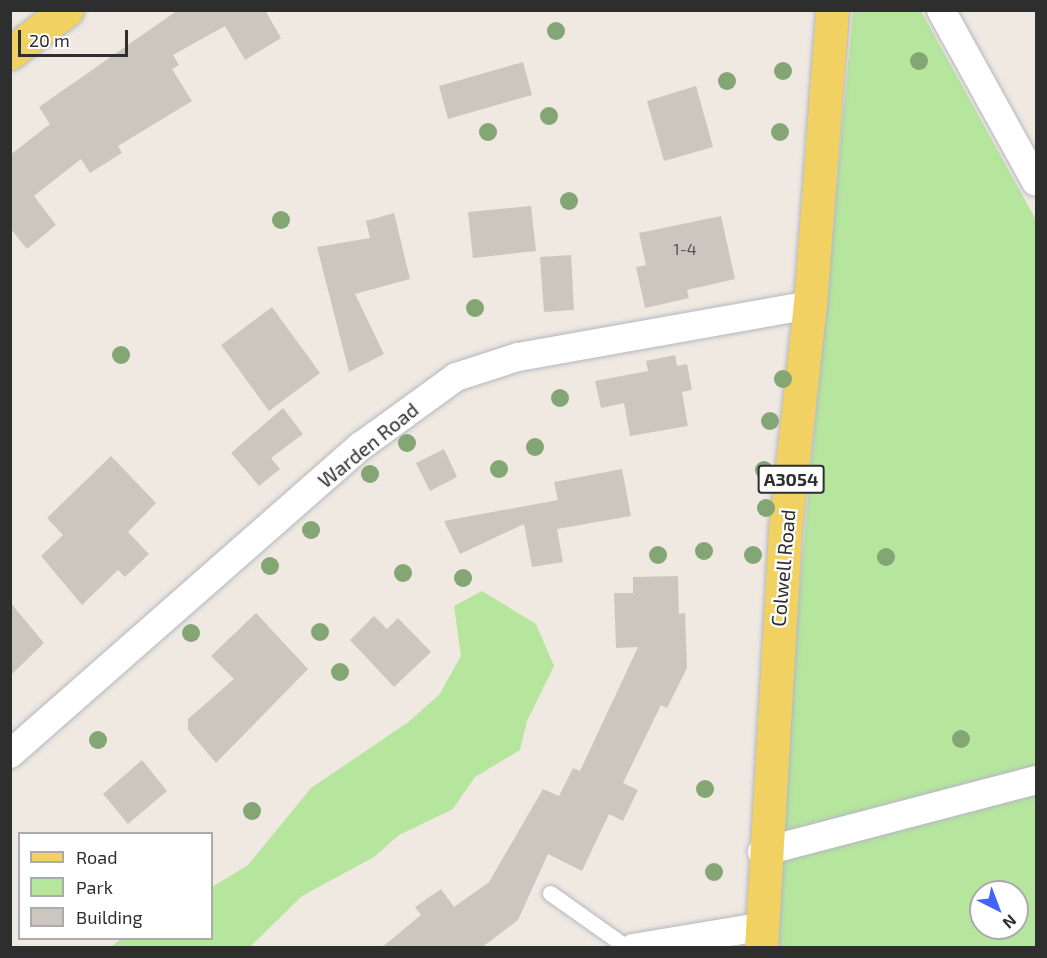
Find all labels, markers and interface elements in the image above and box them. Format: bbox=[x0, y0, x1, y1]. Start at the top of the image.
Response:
scale bar bbox=[21, 18, 130, 56]
text: 20 m bbox=[29, 29, 70, 51]
house number: 1-4 bbox=[673, 239, 697, 259]
street label: Warden Road bbox=[313, 397, 423, 493]
road number: A3054 bbox=[756, 464, 826, 494]
street label: Colwell Road bbox=[766, 508, 800, 628]
legend bbox=[18, 832, 213, 940]
text: Road bbox=[76, 846, 117, 868]
text: Park bbox=[76, 876, 113, 898]
north arrow bbox=[969, 880, 1029, 940]
text: Building bbox=[76, 906, 143, 928]
text: N bbox=[999, 911, 1021, 933]

